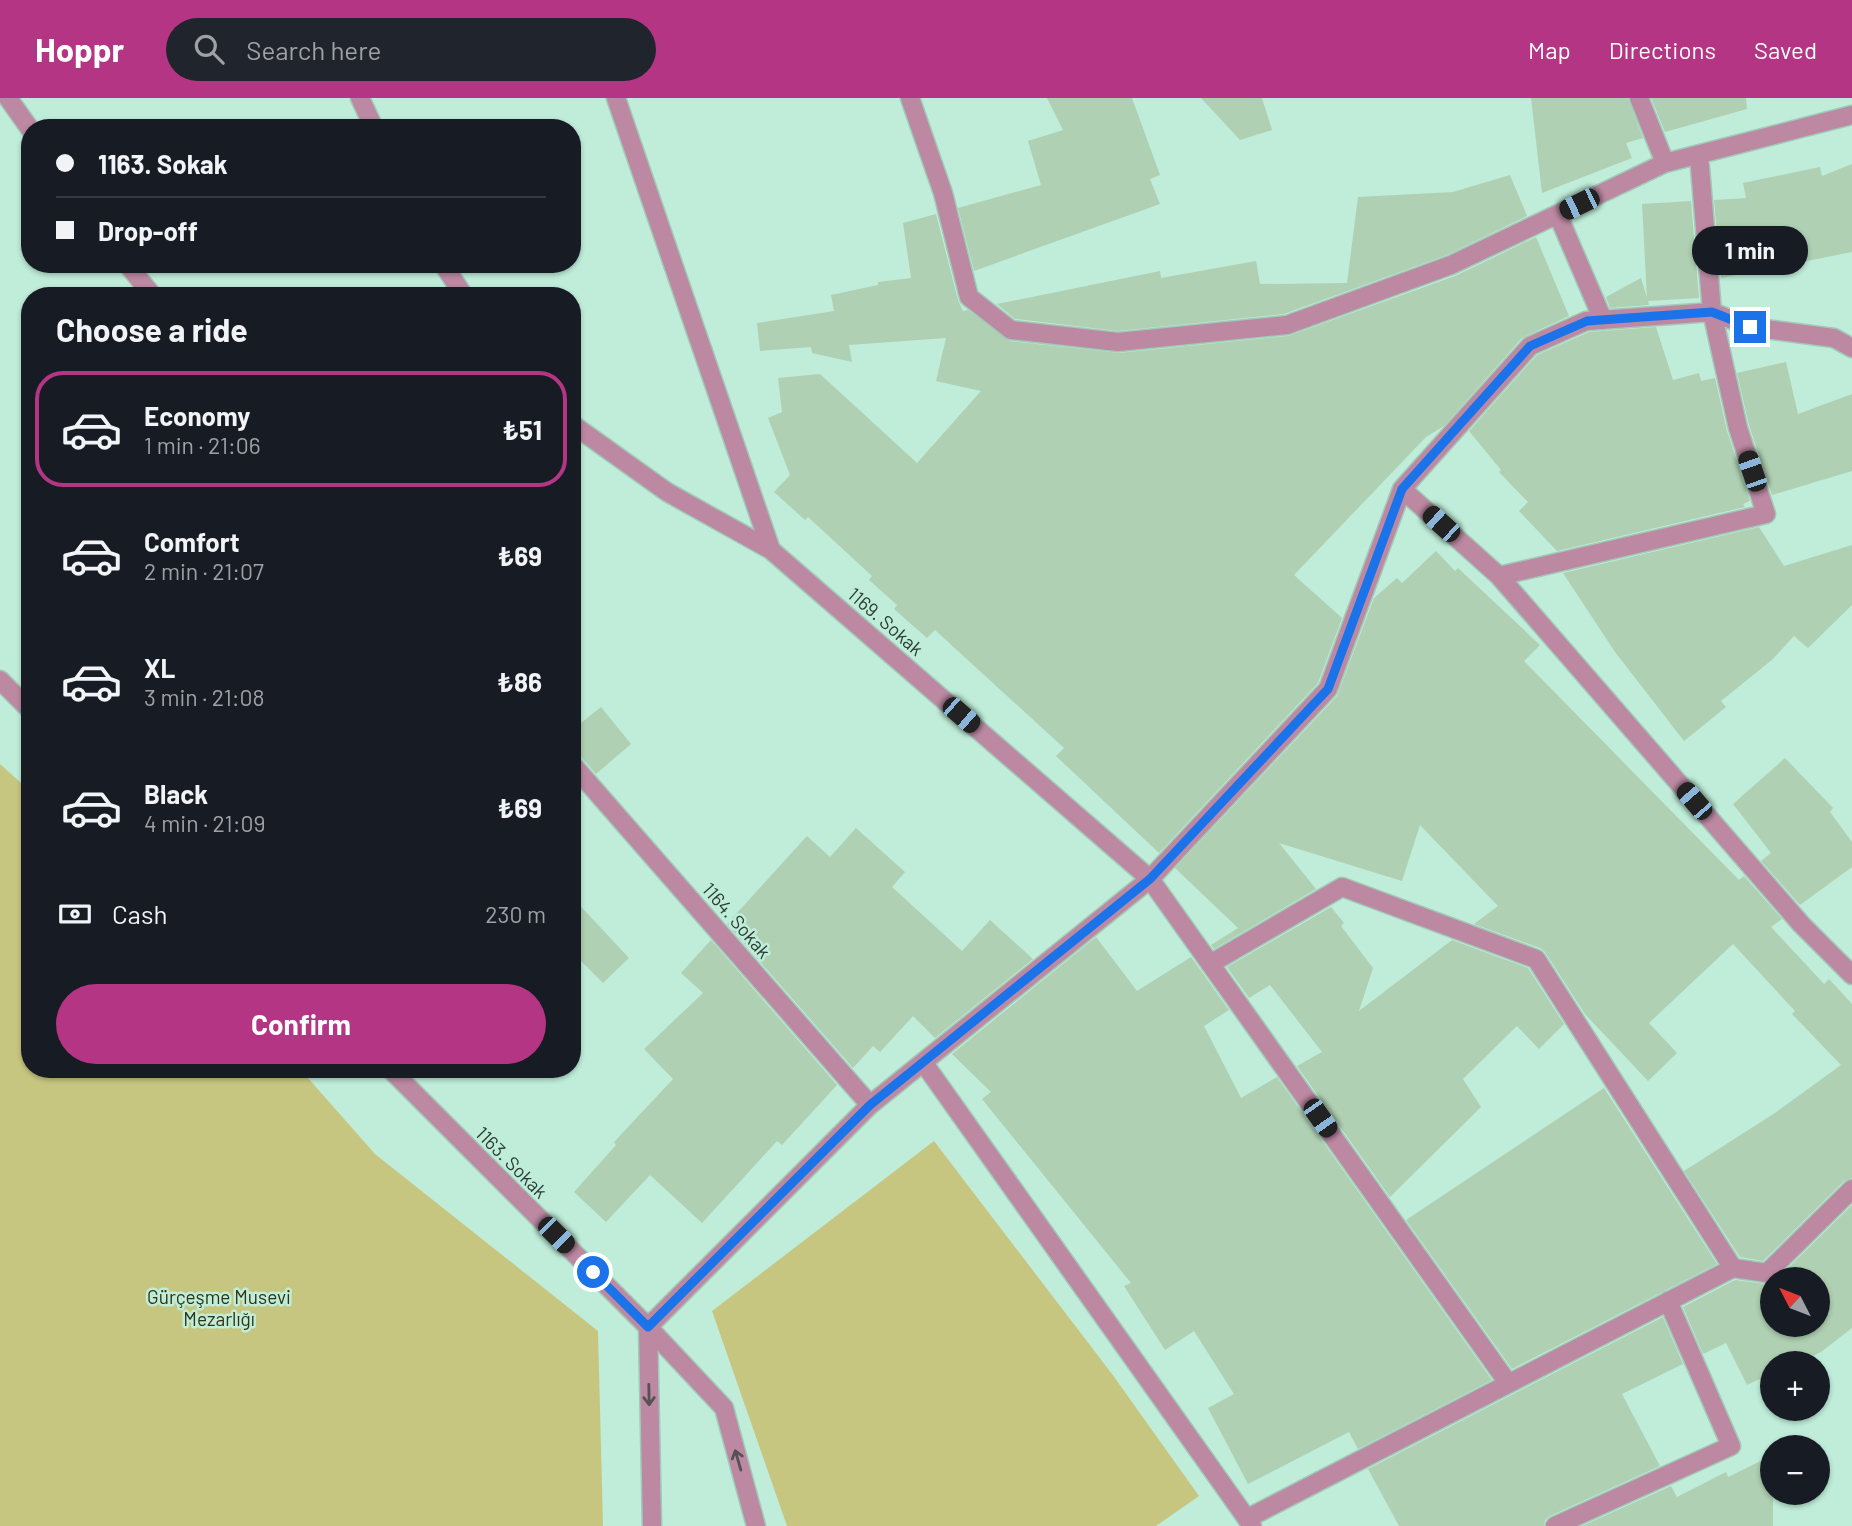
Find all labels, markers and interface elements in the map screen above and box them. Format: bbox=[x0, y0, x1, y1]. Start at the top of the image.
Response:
search box bbox=[166, 18, 656, 81]
text: Hoppr bbox=[35, 29, 124, 69]
icon: search bbox=[190, 30, 228, 68]
text: Search here bbox=[246, 34, 381, 65]
text: Map bbox=[1528, 35, 1571, 64]
text: Directions bbox=[1609, 35, 1716, 64]
text: Saved bbox=[1754, 35, 1817, 64]
text: 1163. Sokak bbox=[98, 148, 228, 179]
car bbox=[1556, 185, 1603, 223]
text: Drop-off bbox=[98, 215, 198, 246]
callout: 1 min bbox=[1692, 226, 1808, 274]
text: 1 min bbox=[1725, 236, 1775, 264]
text: Choose a ride bbox=[56, 310, 248, 348]
route end bbox=[1734, 311, 1766, 343]
icon: car bbox=[60, 398, 123, 461]
text: Economy bbox=[144, 400, 250, 431]
text: ₺51 bbox=[502, 414, 542, 445]
text: 1 min · 21:06 bbox=[144, 431, 261, 459]
car bbox=[1736, 448, 1769, 494]
car bbox=[1419, 502, 1464, 546]
icon: car bbox=[60, 524, 123, 587]
text: Comfort bbox=[144, 526, 240, 557]
text: ₺69 bbox=[497, 540, 542, 571]
text: 2 min · 21:07 bbox=[144, 557, 264, 585]
street label: 1169. Sokak bbox=[844, 582, 928, 660]
icon: car bbox=[60, 650, 123, 713]
text: XL bbox=[144, 652, 175, 683]
text: ₺86 bbox=[497, 666, 542, 697]
text: 3 min · 21:08 bbox=[144, 683, 265, 711]
car bbox=[939, 693, 984, 737]
icon: car bbox=[60, 776, 123, 839]
text: Black bbox=[144, 778, 208, 809]
car bbox=[1673, 778, 1716, 824]
text: ₺69 bbox=[497, 792, 542, 823]
text: 4 min · 21:09 bbox=[144, 809, 265, 837]
street label: 1164. Sokak bbox=[698, 877, 776, 963]
icon: cash bbox=[56, 895, 94, 933]
text: Cash bbox=[112, 898, 167, 929]
text: 230 m bbox=[485, 900, 546, 928]
button: Confirm bbox=[56, 984, 546, 1064]
car bbox=[1300, 1095, 1341, 1141]
street label: 1163. Sokak bbox=[471, 1121, 553, 1203]
car bbox=[534, 1213, 579, 1257]
route start bbox=[577, 1256, 609, 1288]
north arrow bbox=[1760, 1267, 1830, 1337]
map controls bbox=[1760, 1267, 1830, 1505]
park label: Gürçeşme Musevi Mezarlığı bbox=[147, 1285, 291, 1330]
button: + bbox=[1760, 1351, 1830, 1421]
one-way arrow bbox=[643, 1383, 656, 1406]
button: − bbox=[1760, 1435, 1830, 1505]
one-way arrow bbox=[731, 1449, 744, 1472]

